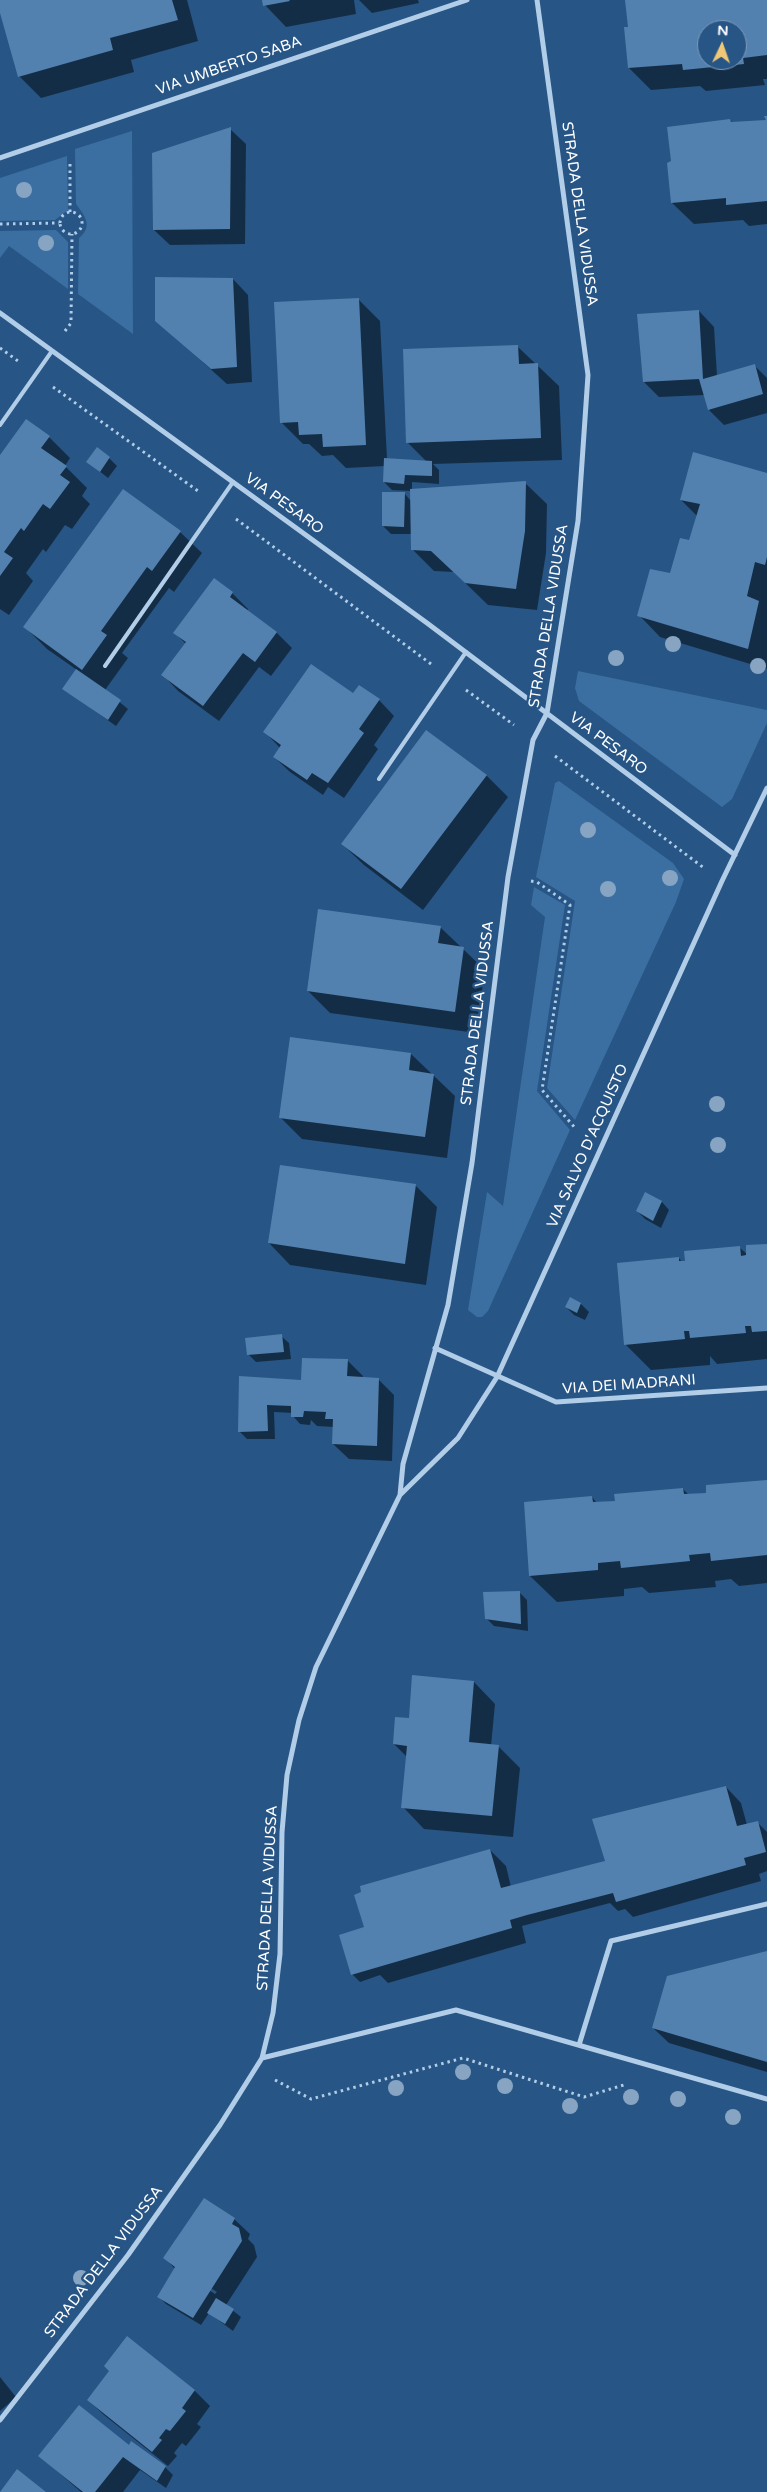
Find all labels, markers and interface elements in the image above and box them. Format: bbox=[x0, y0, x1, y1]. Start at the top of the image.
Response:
north arrow bbox=[697, 20, 747, 70]
text: N bbox=[717, 22, 729, 39]
street label: VIA UMBERTO SABA bbox=[154, 33, 304, 99]
street label: STRADA DELLA VIDUSSA bbox=[557, 121, 601, 307]
street label: VIA PESARO bbox=[241, 469, 327, 539]
street label: STRADA DELLA VIDUSSA bbox=[526, 523, 572, 709]
street label: VIA PESARO bbox=[566, 709, 650, 779]
street label: STRADA DELLA VIDUSSA bbox=[458, 920, 498, 1106]
street label: VIA SALVO D'ACQUISTO bbox=[544, 1061, 632, 1231]
street label: VIA DEI MADRANI bbox=[562, 1371, 696, 1399]
street label: STRADA DELLA VIDUSSA bbox=[254, 1805, 282, 1991]
street label: STRADA DELLA VIDUSSA bbox=[41, 2182, 167, 2342]

